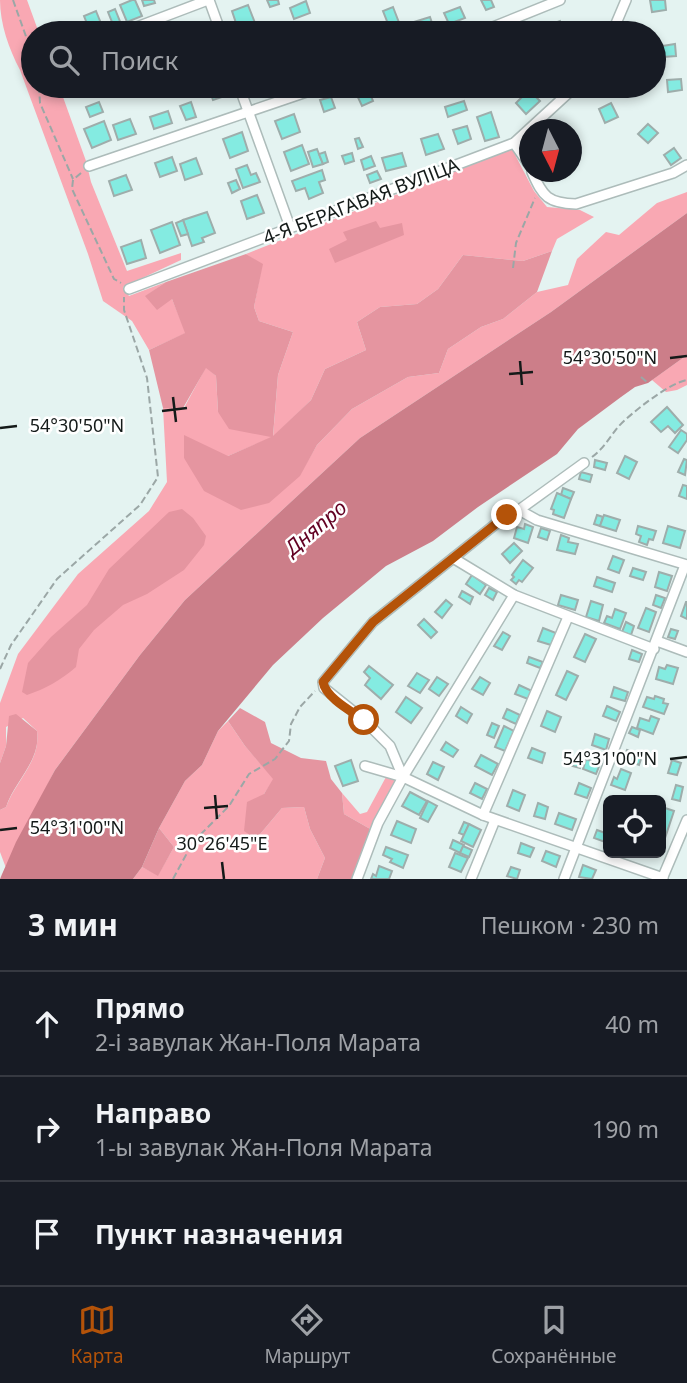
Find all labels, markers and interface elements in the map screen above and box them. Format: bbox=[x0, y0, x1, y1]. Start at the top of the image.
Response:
search box bbox=[21, 21, 666, 98]
icon: search bbox=[45, 41, 83, 79]
text: Поиск bbox=[101, 42, 178, 78]
north arrow bbox=[519, 119, 582, 182]
street label: 4-Я БЕРАГАВАЯ ВУЛІЦА bbox=[259, 151, 464, 250]
text: 54°30'50"N bbox=[563, 345, 657, 369]
text: 54°30'50"N bbox=[30, 413, 124, 437]
water label: Дняпро bbox=[277, 493, 352, 563]
route end bbox=[491, 499, 522, 530]
route start bbox=[348, 704, 379, 735]
text: 54°31'00"N bbox=[563, 746, 657, 770]
map controls bbox=[603, 795, 666, 858]
button: locate bbox=[603, 795, 666, 858]
text: 54°31'00"N bbox=[30, 815, 124, 839]
text: 30°26'45"E bbox=[177, 831, 267, 855]
text: 3 мин bbox=[28, 904, 118, 945]
text: Пешком · 230 m bbox=[481, 909, 659, 941]
text: Прямо bbox=[95, 990, 185, 1026]
icon: ahead bbox=[28, 1005, 66, 1043]
text: 40 m bbox=[605, 1008, 659, 1040]
text: 2-і завулак Жан-Поля Марата bbox=[95, 1026, 421, 1058]
text: Направо bbox=[95, 1095, 211, 1131]
icon: right bbox=[28, 1110, 66, 1148]
text: 190 m bbox=[592, 1113, 659, 1145]
text: 1-ы завулак Жан-Поля Марата bbox=[95, 1131, 433, 1163]
icon: arrive bbox=[28, 1215, 66, 1253]
text: Пункт назначения bbox=[95, 1216, 343, 1252]
tab: Карта bbox=[70, 1301, 124, 1369]
tab: Маршрут bbox=[264, 1301, 350, 1369]
tab: Сохранённые bbox=[491, 1301, 617, 1369]

